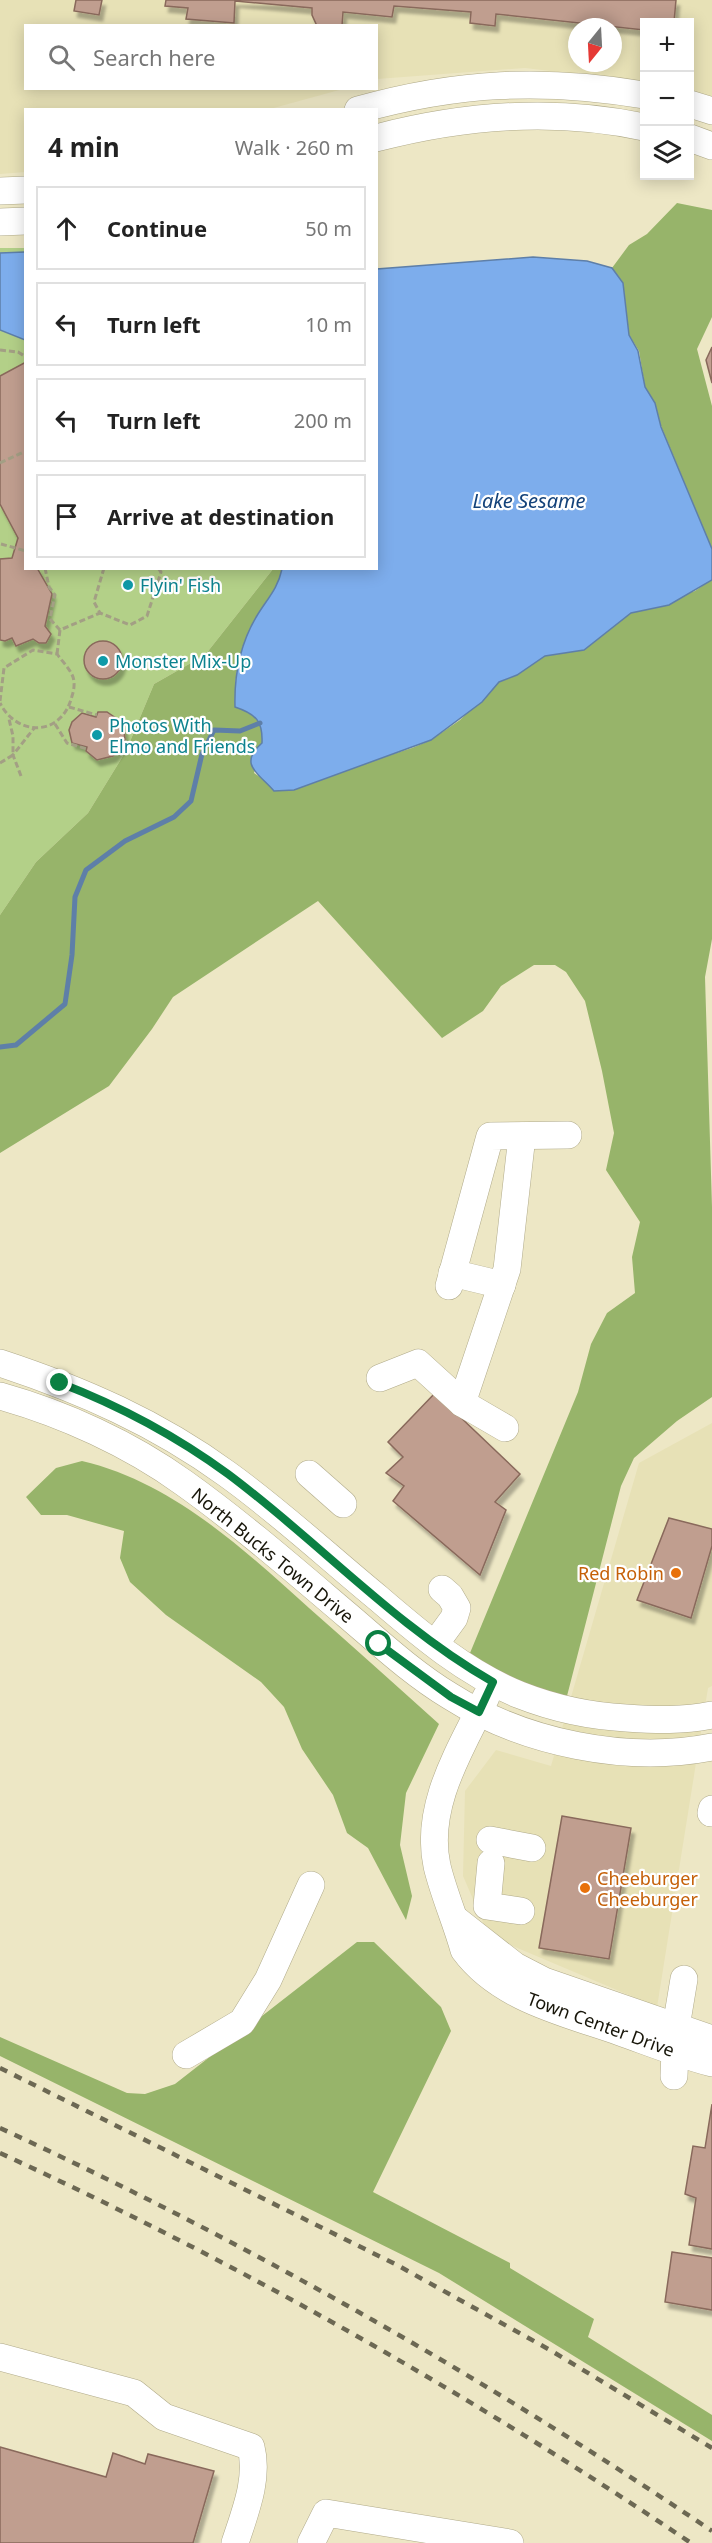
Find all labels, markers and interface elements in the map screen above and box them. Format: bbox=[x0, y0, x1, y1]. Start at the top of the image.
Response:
north arrow bbox=[568, 18, 622, 72]
map controls bbox=[640, 18, 694, 180]
button: + bbox=[640, 18, 694, 72]
search box bbox=[24, 24, 378, 90]
icon: search bbox=[45, 41, 78, 74]
text: Search here bbox=[93, 42, 215, 72]
button: − bbox=[640, 72, 694, 126]
button: layers bbox=[640, 126, 694, 180]
text: 4 min bbox=[48, 129, 120, 165]
text: Walk · 260 m bbox=[235, 134, 354, 161]
icon: ahead bbox=[50, 212, 83, 245]
text: Continue bbox=[107, 213, 207, 243]
text: 50 m bbox=[305, 215, 352, 242]
icon: left bbox=[50, 308, 83, 341]
text: Turn left bbox=[107, 309, 201, 339]
text: 10 m bbox=[305, 311, 352, 338]
icon: left bbox=[50, 404, 83, 437]
text: Turn left bbox=[107, 405, 201, 435]
text: 200 m bbox=[294, 407, 352, 434]
water label: Lake Sesame bbox=[472, 487, 586, 514]
icon: arrive bbox=[50, 500, 83, 533]
text: Arrive at destination bbox=[107, 501, 334, 531]
place label: Flyin' Fish bbox=[140, 573, 221, 597]
marker: Flyin' Fish bbox=[121, 578, 135, 592]
place label: Monster Mix-Up bbox=[115, 649, 251, 673]
marker: Monster Mix-Up bbox=[96, 654, 110, 668]
place label: Photos With Elmo and Friends bbox=[109, 713, 255, 758]
marker: Photos With Elmo and Friends bbox=[90, 728, 104, 742]
route end bbox=[46, 1369, 72, 1395]
street label: North Bucks Town Drive bbox=[187, 1482, 359, 1628]
place label: Red Robin bbox=[578, 1561, 664, 1585]
marker: Red Robin bbox=[669, 1566, 683, 1580]
route start bbox=[365, 1630, 391, 1656]
place label: Cheeburger Cheeburger bbox=[597, 1866, 698, 1911]
marker: Cheeburger Cheeburger bbox=[578, 1881, 592, 1895]
street label: Town Center Drive bbox=[524, 1986, 678, 2062]

